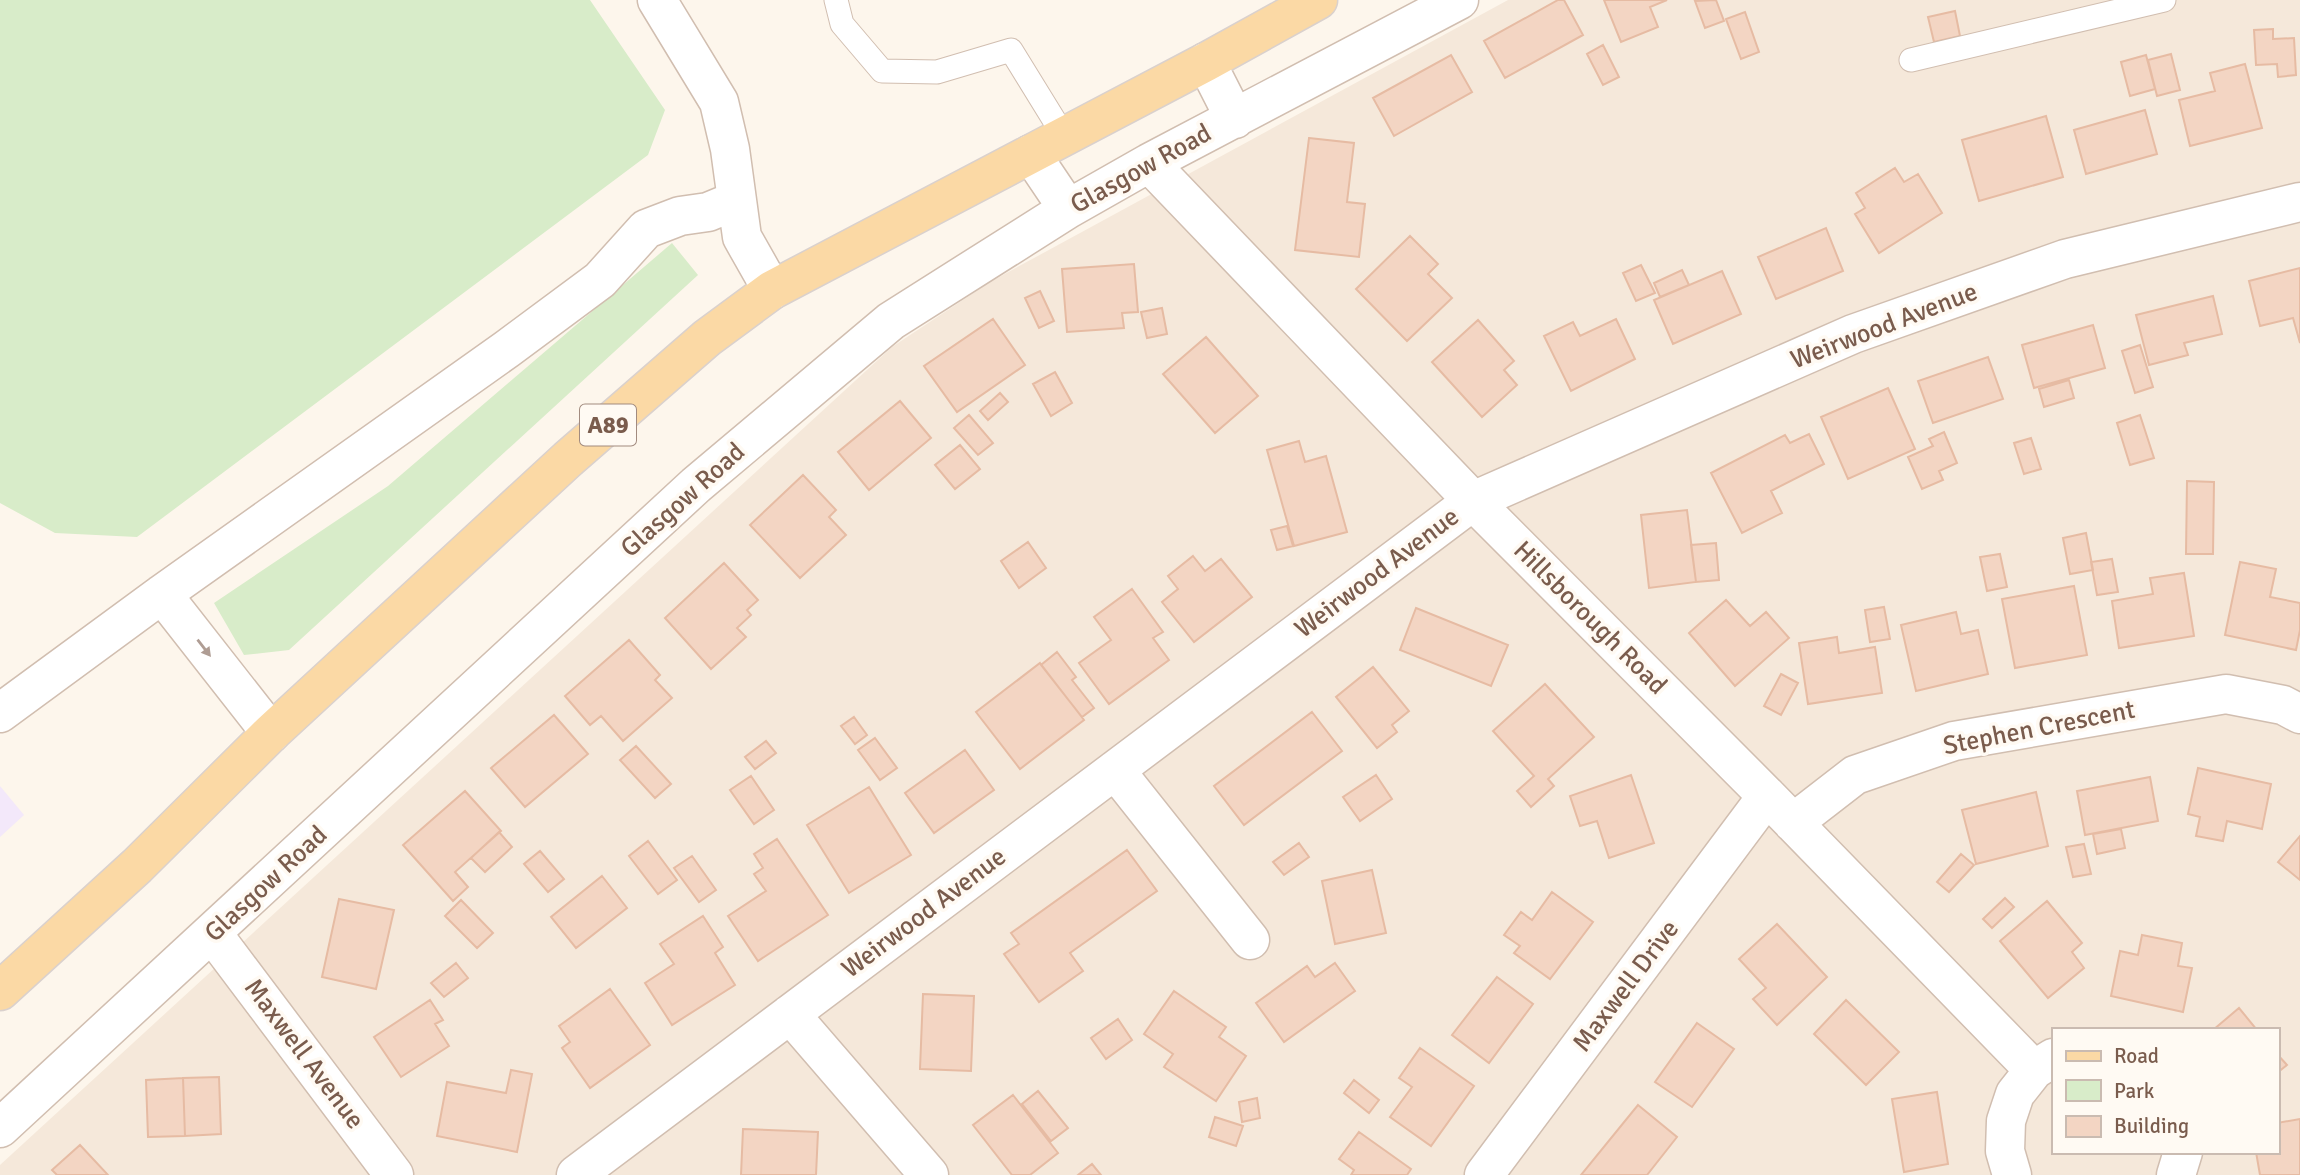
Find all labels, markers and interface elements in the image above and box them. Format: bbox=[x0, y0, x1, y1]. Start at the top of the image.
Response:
street label: Glasgow Road bbox=[1065, 117, 1217, 221]
street label: Weirwood Avenue bbox=[1786, 276, 1982, 376]
road number: A89 bbox=[580, 404, 636, 446]
street label: Glasgow Road bbox=[614, 436, 752, 564]
street label: Weirwood Avenue bbox=[1288, 501, 1466, 645]
street label: Hillsborough Road bbox=[1506, 534, 1674, 702]
one-way arrow bbox=[196, 639, 211, 656]
street label: Stephen Crescent bbox=[1940, 694, 2138, 762]
street label: Glasgow Road bbox=[198, 819, 334, 949]
street label: Weirwood Avenue bbox=[835, 841, 1013, 985]
street label: Maxwell Drive bbox=[1566, 914, 1686, 1058]
street label: Maxwell Avenue bbox=[237, 973, 371, 1135]
legend bbox=[2052, 1028, 2279, 1154]
text: Road bbox=[2114, 1043, 2159, 1069]
text: Park bbox=[2114, 1078, 2155, 1104]
text: Building bbox=[2114, 1113, 2189, 1139]

